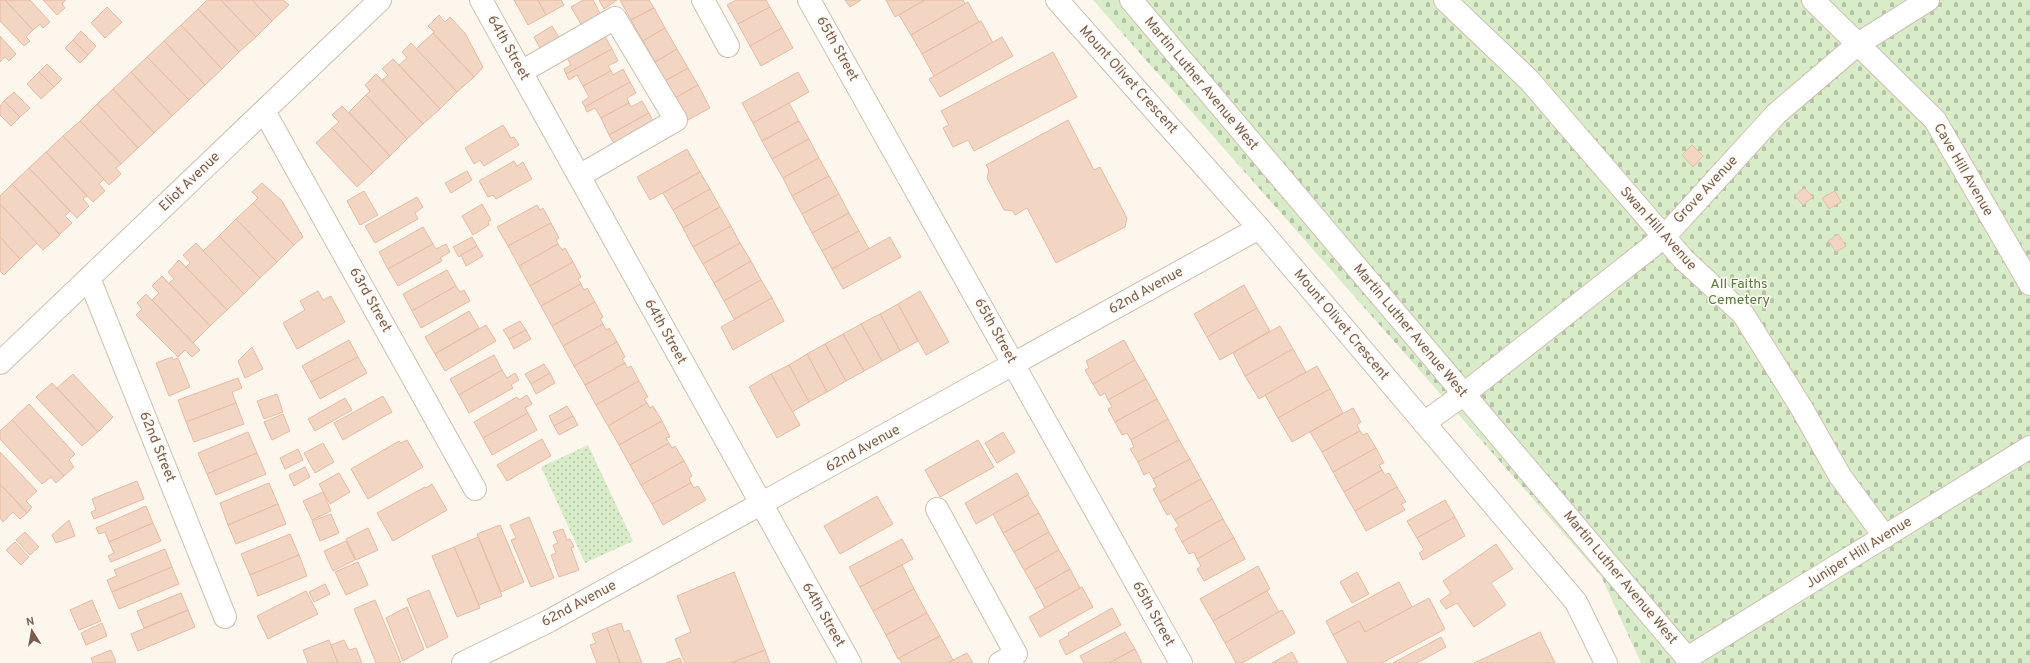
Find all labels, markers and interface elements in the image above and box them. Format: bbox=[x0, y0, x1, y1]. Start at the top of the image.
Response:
street label: 64th Street bbox=[483, 12, 533, 84]
street label: 65th Street bbox=[812, 13, 862, 85]
street label: Martin Luther Avenue West bbox=[1140, 14, 1262, 154]
street label: Mount Olivet Crescent bbox=[1075, 22, 1181, 138]
street label: Cave Hill Avenue bbox=[1930, 120, 1996, 220]
street label: Eliot Avenue bbox=[156, 149, 224, 215]
street label: Grove Avenue bbox=[1670, 153, 1742, 227]
street label: Swan Hill Avenue bbox=[1616, 184, 1700, 274]
street label: Martin Luther Avenue West bbox=[1349, 261, 1471, 401]
street label: 62nd Avenue bbox=[1106, 264, 1186, 318]
street label: 63rd Street bbox=[345, 265, 395, 335]
street label: Mount Olivet Crescent bbox=[1290, 266, 1392, 384]
park label: All Faiths Cemetery bbox=[1708, 276, 1770, 309]
street label: 65th Street bbox=[970, 295, 1020, 367]
street label: 64th Street bbox=[640, 296, 690, 368]
street label: 62nd Street bbox=[135, 409, 179, 485]
street label: 62nd Avenue bbox=[823, 422, 903, 476]
street label: Martin Luther Avenue West bbox=[1559, 508, 1681, 648]
street label: Juniper Hill Avenue bbox=[1803, 514, 1915, 592]
street label: 62nd Avenue bbox=[539, 577, 619, 631]
street label: 65th Street bbox=[1128, 578, 1178, 650]
street label: 64th Street bbox=[798, 580, 848, 650]
north arrow bbox=[12, 611, 52, 651]
text: N bbox=[25, 615, 35, 630]

